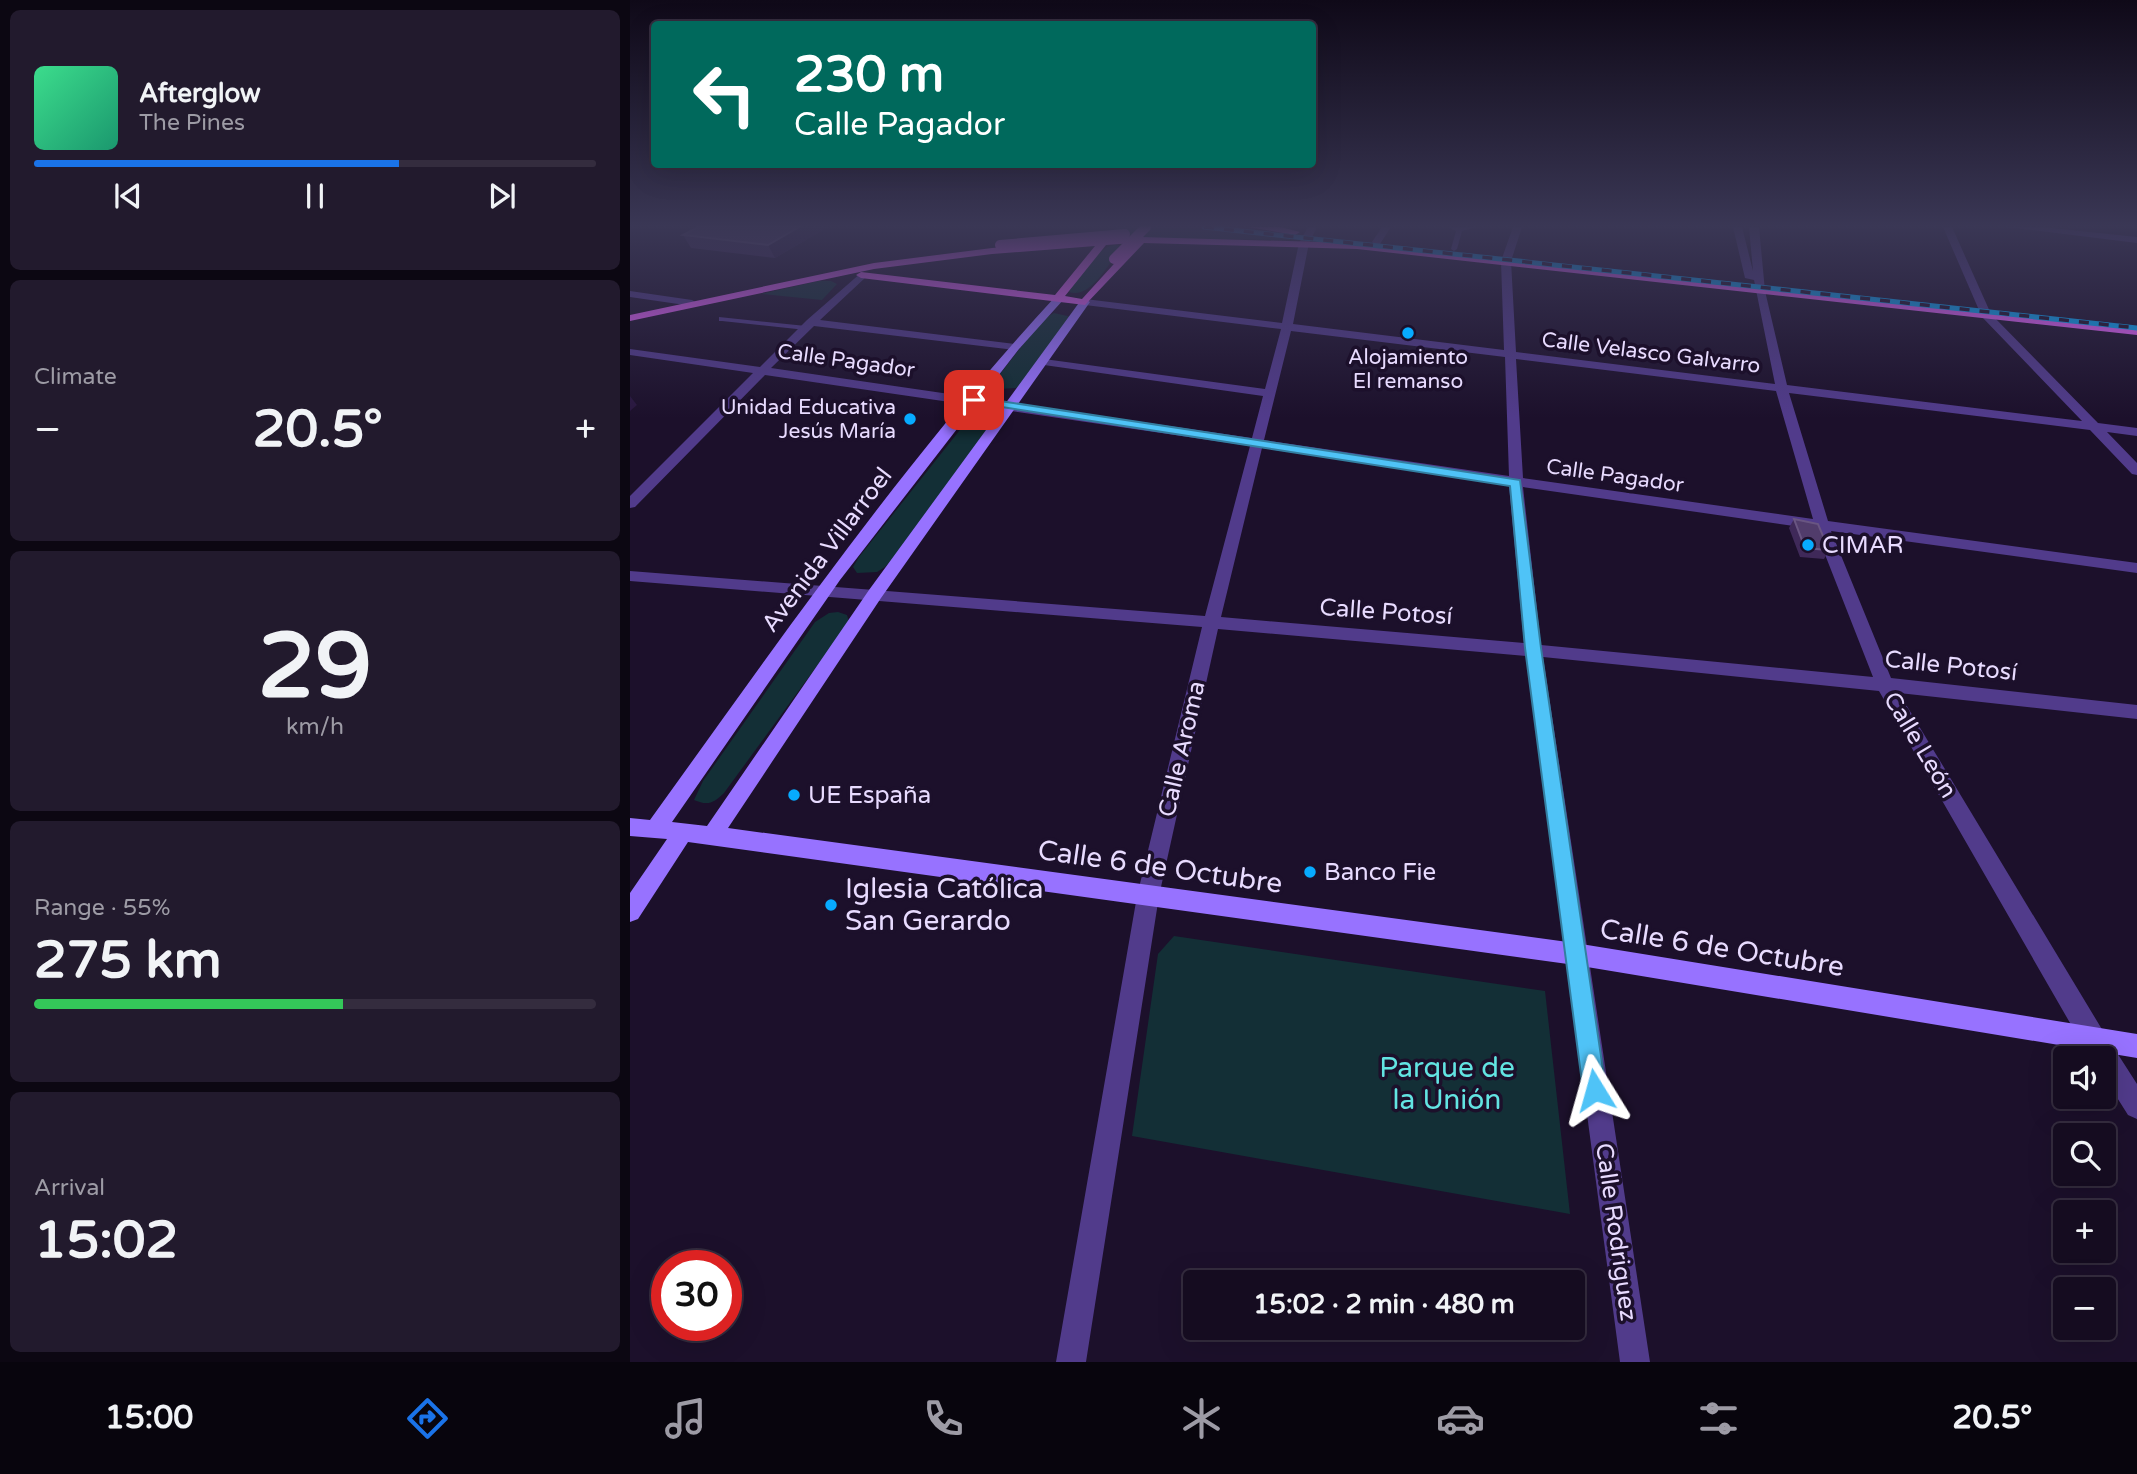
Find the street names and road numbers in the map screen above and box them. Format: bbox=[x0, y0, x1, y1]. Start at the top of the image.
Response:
street label: Calle Velasco Galvarro bbox=[1540, 327, 1762, 379]
street label: Calle Pagador bbox=[776, 339, 916, 383]
street label: Calle Pagador bbox=[1545, 454, 1685, 498]
street label: Avenida Villarroel bbox=[756, 462, 898, 638]
street label: Calle Potosí bbox=[1318, 593, 1454, 631]
street label: Calle Potosí bbox=[1883, 645, 2019, 687]
street label: Calle Aroma bbox=[1152, 678, 1212, 820]
street label: Calle León bbox=[1877, 687, 1963, 803]
street label: Calle 6 de Octubre bbox=[1036, 833, 1284, 901]
street label: Calle 6 de Octubre bbox=[1598, 912, 1846, 984]
street label: Calle Rodriguez bbox=[1589, 1141, 1643, 1323]

